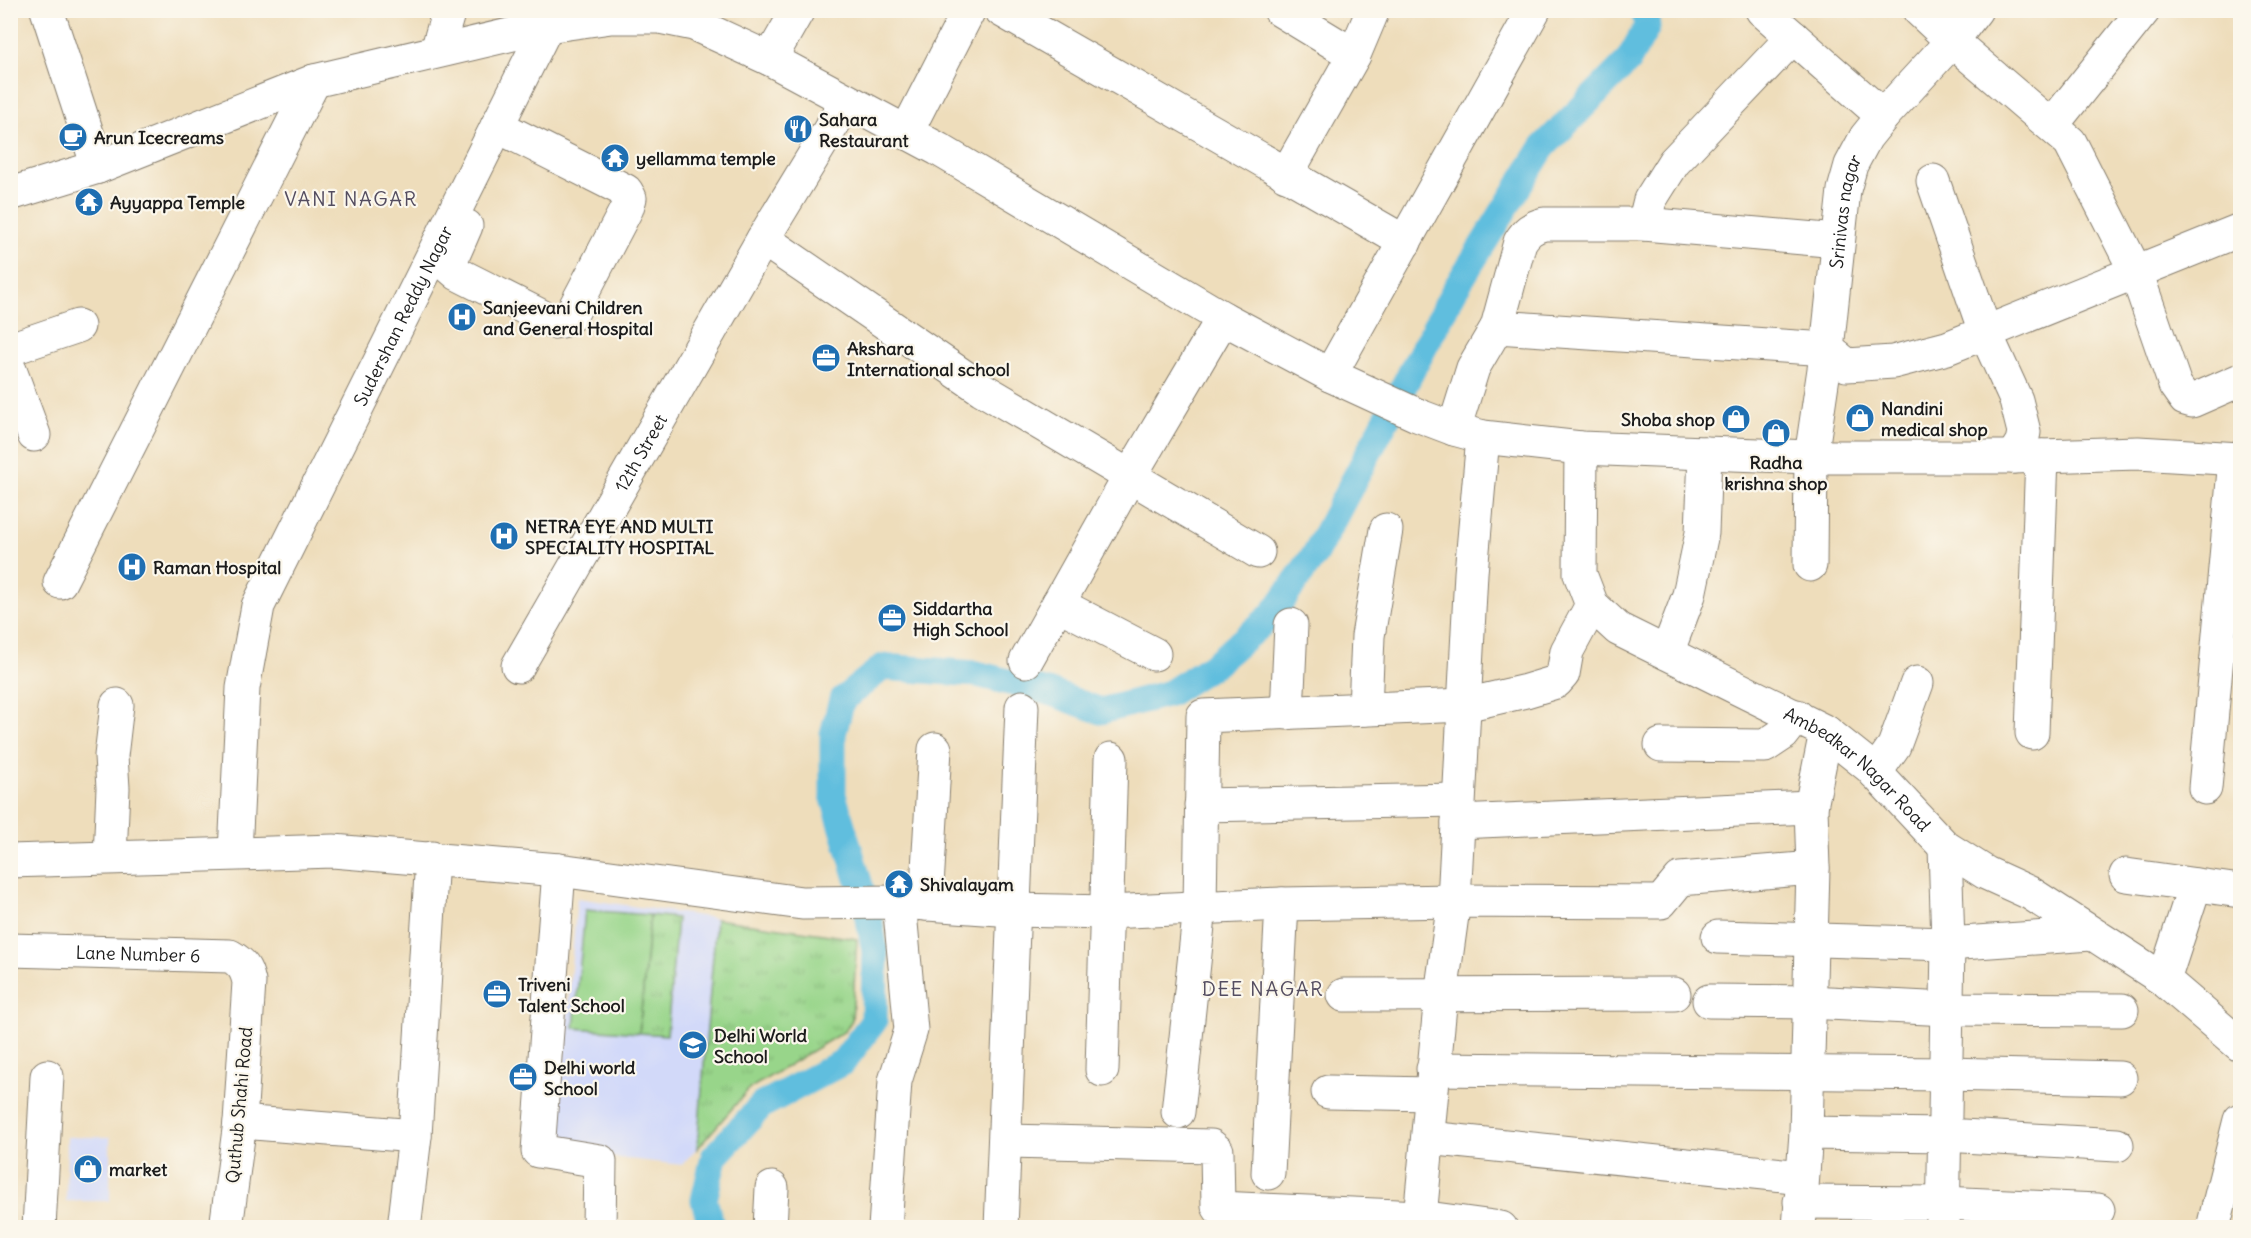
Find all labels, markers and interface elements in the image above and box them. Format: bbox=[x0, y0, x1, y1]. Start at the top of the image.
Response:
place label: Sahara Restaurant bbox=[819, 108, 909, 152]
restaurant icon: Sahara Restaurant bbox=[782, 113, 814, 145]
cafe icon: Arun Icecreams bbox=[57, 121, 89, 153]
place label: Arun Icecreams bbox=[94, 126, 224, 149]
temple icon: yellamma temple bbox=[599, 142, 631, 174]
place label: yellamma temple bbox=[636, 147, 776, 170]
street label: Srinivas nagar bbox=[1824, 149, 1867, 270]
temple icon: Ayyappa Temple bbox=[73, 186, 105, 218]
district label: VANI NAGAR bbox=[284, 186, 418, 211]
place label: Ayyappa Temple bbox=[110, 191, 245, 214]
street label: Sudershan Reddy Nagar bbox=[348, 221, 458, 409]
place label: Sanjeevani Children and General Hospital bbox=[483, 296, 653, 340]
hospital icon: Sanjeevani Children and General Hospital bbox=[446, 301, 478, 333]
place label: Akshara International school bbox=[847, 337, 1010, 381]
office icon: Akshara International school bbox=[810, 342, 842, 374]
place label: Nandini medical shop bbox=[1881, 397, 1988, 441]
shop icon: Nandini medical shop bbox=[1844, 402, 1876, 434]
shop icon: Shoba shop bbox=[1720, 403, 1752, 435]
place label: Shoba shop bbox=[1621, 408, 1715, 431]
street label: 12th Street bbox=[609, 410, 672, 496]
shop icon: Radha krishna shop bbox=[1760, 417, 1792, 449]
place label: Radha krishna shop bbox=[1724, 451, 1828, 495]
place label: NETRA EYE AND MULTI SPECIALITY HOSPITAL bbox=[525, 515, 714, 559]
hospital icon: NETRA EYE AND MULTI SPECIALITY HOSPITAL bbox=[488, 520, 520, 552]
hospital icon: Raman Hospital bbox=[116, 551, 148, 583]
place label: Raman Hospital bbox=[153, 556, 281, 579]
place label: Siddartha High School bbox=[913, 597, 1009, 641]
office icon: Siddartha High School bbox=[876, 602, 908, 634]
street label: Ambedkar Nagar Road bbox=[1780, 702, 1936, 836]
temple icon: Shivalayam bbox=[883, 868, 915, 900]
place label: Shivalayam bbox=[920, 873, 1014, 896]
street label: Lane Number 6 bbox=[75, 940, 201, 967]
place label: Triveni Talent School bbox=[518, 973, 625, 1017]
district label: DEE NAGAR bbox=[1202, 976, 1324, 1001]
office icon: Triveni Talent School bbox=[481, 978, 513, 1010]
place label: Delhi World School bbox=[714, 1024, 807, 1068]
street label: Quthub Shahi Road bbox=[221, 1026, 257, 1184]
school or university icon: Delhi World School bbox=[677, 1029, 709, 1061]
place label: Delhi world School bbox=[544, 1056, 636, 1100]
office icon: Delhi world School bbox=[507, 1061, 539, 1093]
shop icon: market bbox=[72, 1153, 104, 1185]
place label: market bbox=[109, 1158, 168, 1181]

